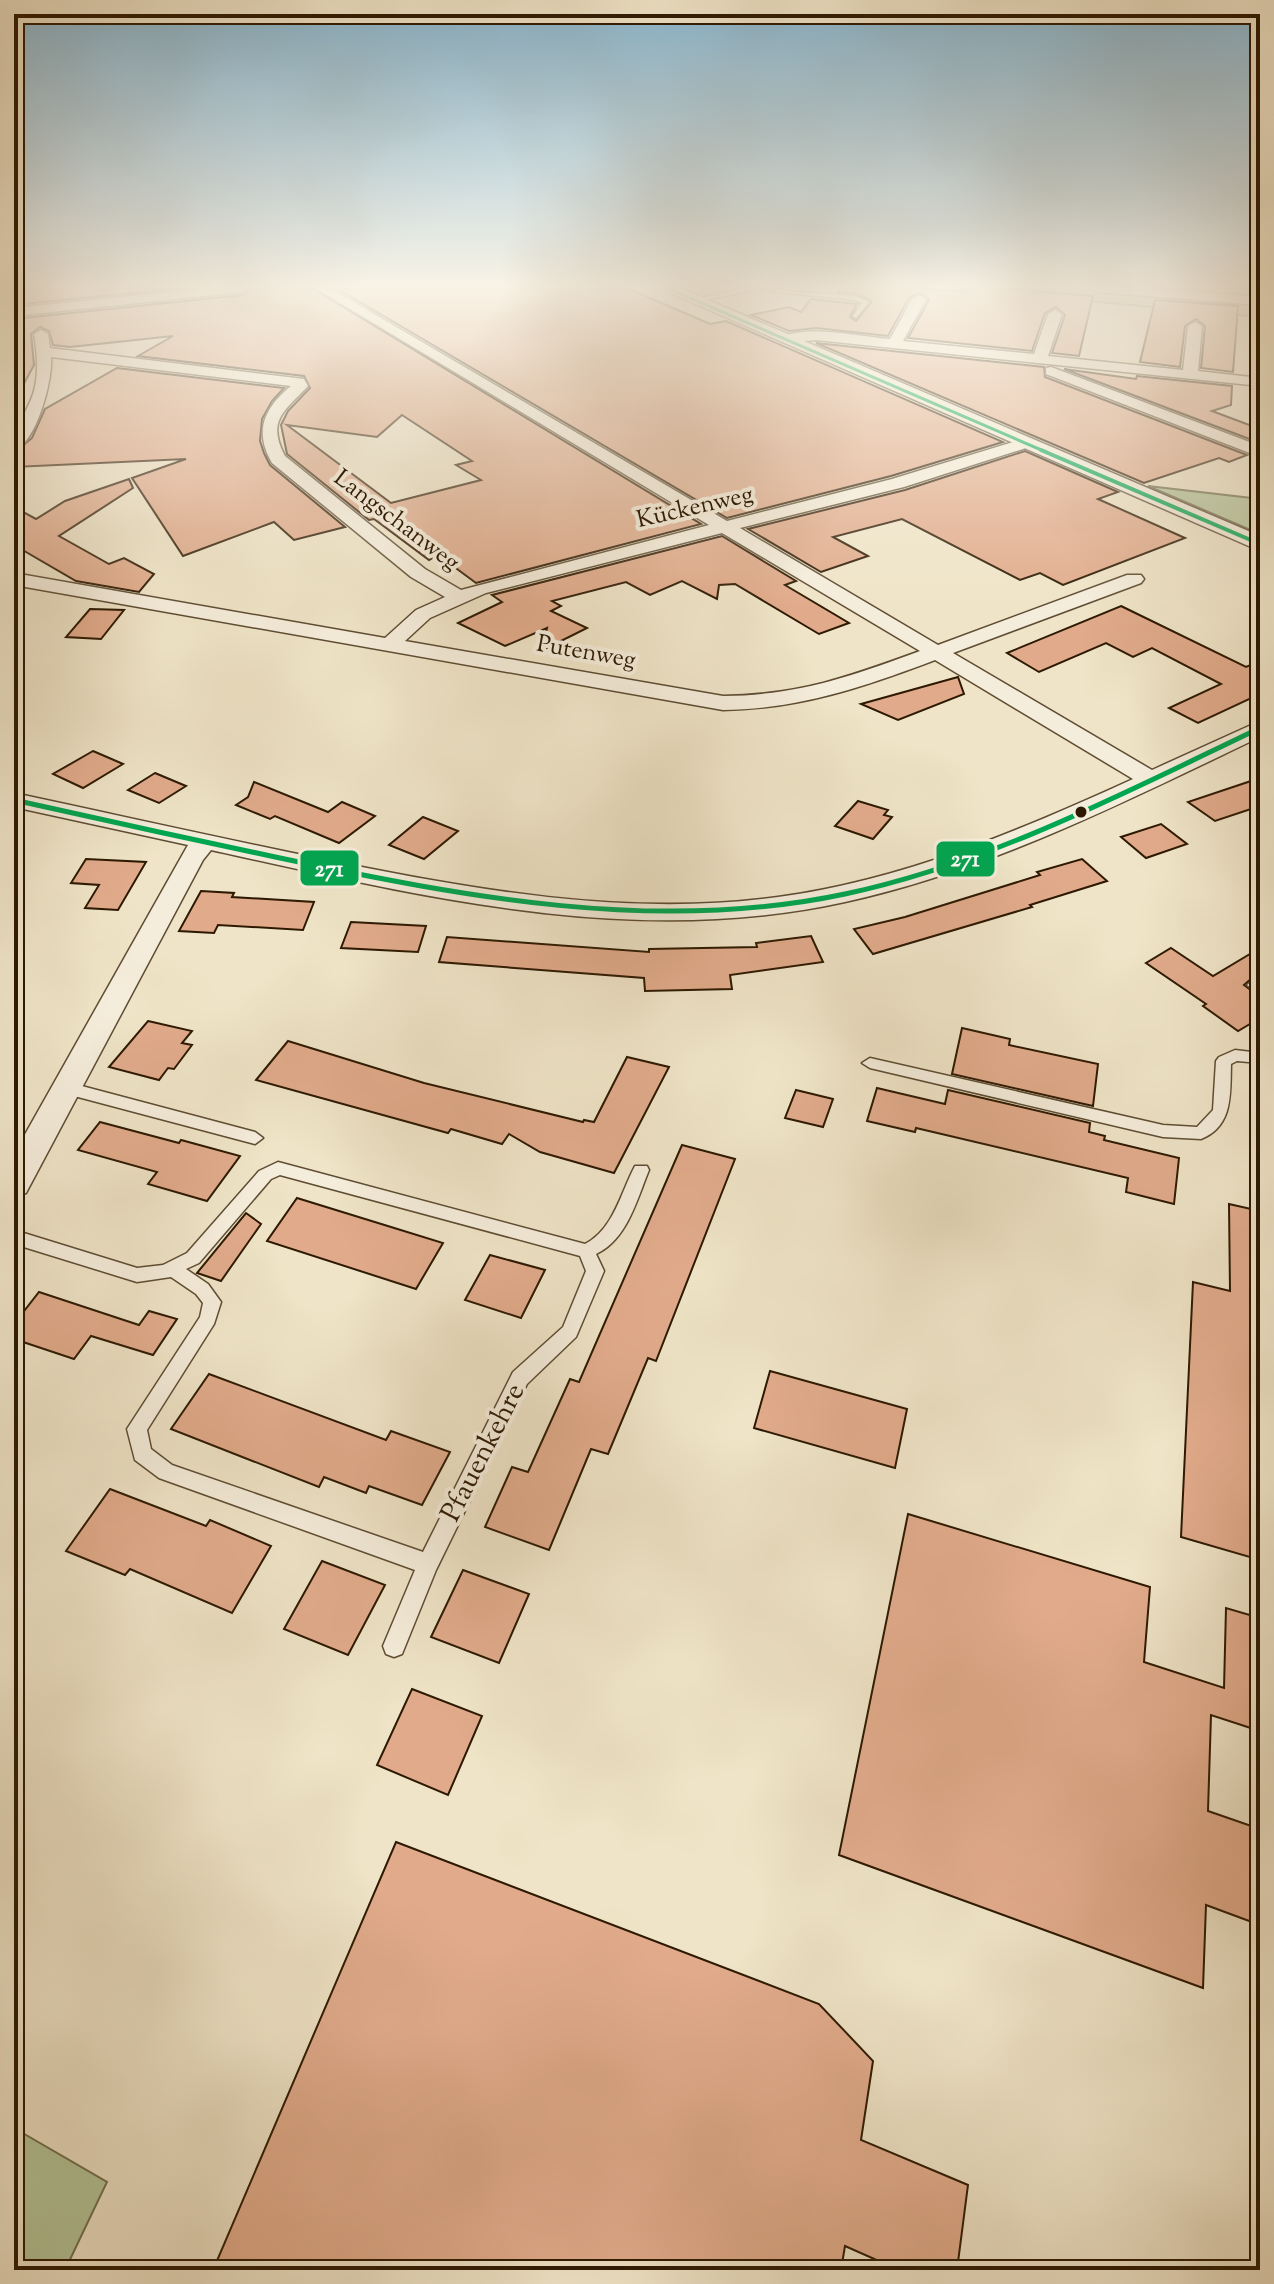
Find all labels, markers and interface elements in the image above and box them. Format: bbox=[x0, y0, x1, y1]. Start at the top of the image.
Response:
street label: Langschanweg bbox=[326, 462, 466, 580]
street label: Kückenweg bbox=[633, 478, 757, 538]
street label: Putenweg bbox=[534, 628, 639, 678]
unlabelled marker bbox=[1073, 804, 1089, 820]
line badge: 271 bbox=[935, 840, 996, 878]
text: 271 bbox=[951, 845, 980, 877]
line badge: 271 bbox=[299, 849, 360, 887]
text: 271 bbox=[315, 855, 344, 887]
street label: Pfauenkehre bbox=[432, 1377, 536, 1529]

